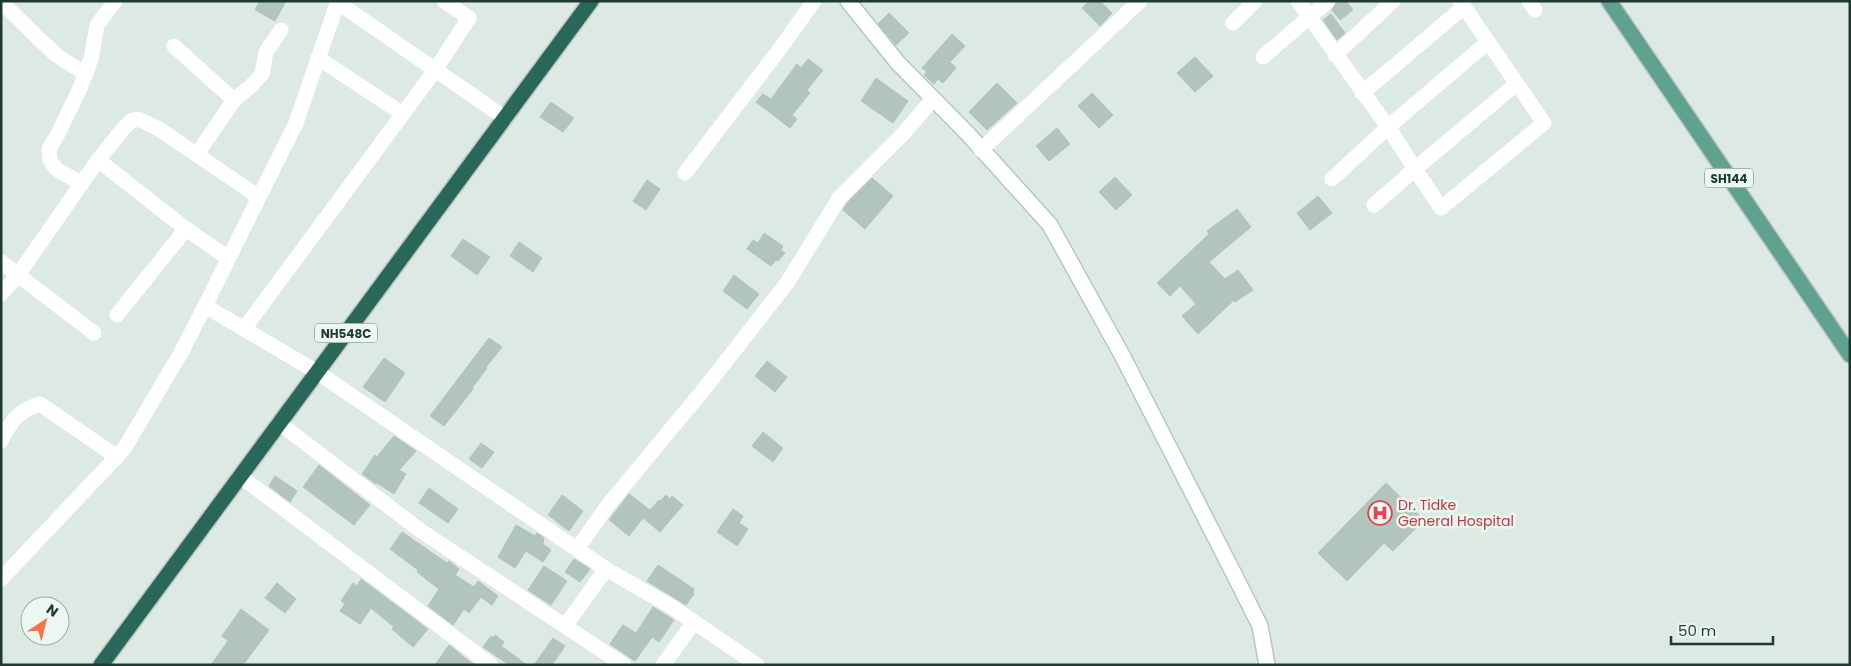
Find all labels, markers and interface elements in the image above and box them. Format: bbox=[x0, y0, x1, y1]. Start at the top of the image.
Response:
road number: SH144 bbox=[1705, 168, 1753, 188]
road number: NH548C bbox=[315, 323, 377, 342]
place label: Dr. Tidke General Hospital bbox=[1398, 495, 1514, 531]
hospital icon: Dr. Tidke General Hospital bbox=[1367, 500, 1393, 526]
north arrow bbox=[20, 596, 70, 646]
text: N bbox=[42, 599, 63, 622]
scale bar bbox=[1671, 614, 1774, 646]
text: 50 m bbox=[1678, 620, 1716, 641]

